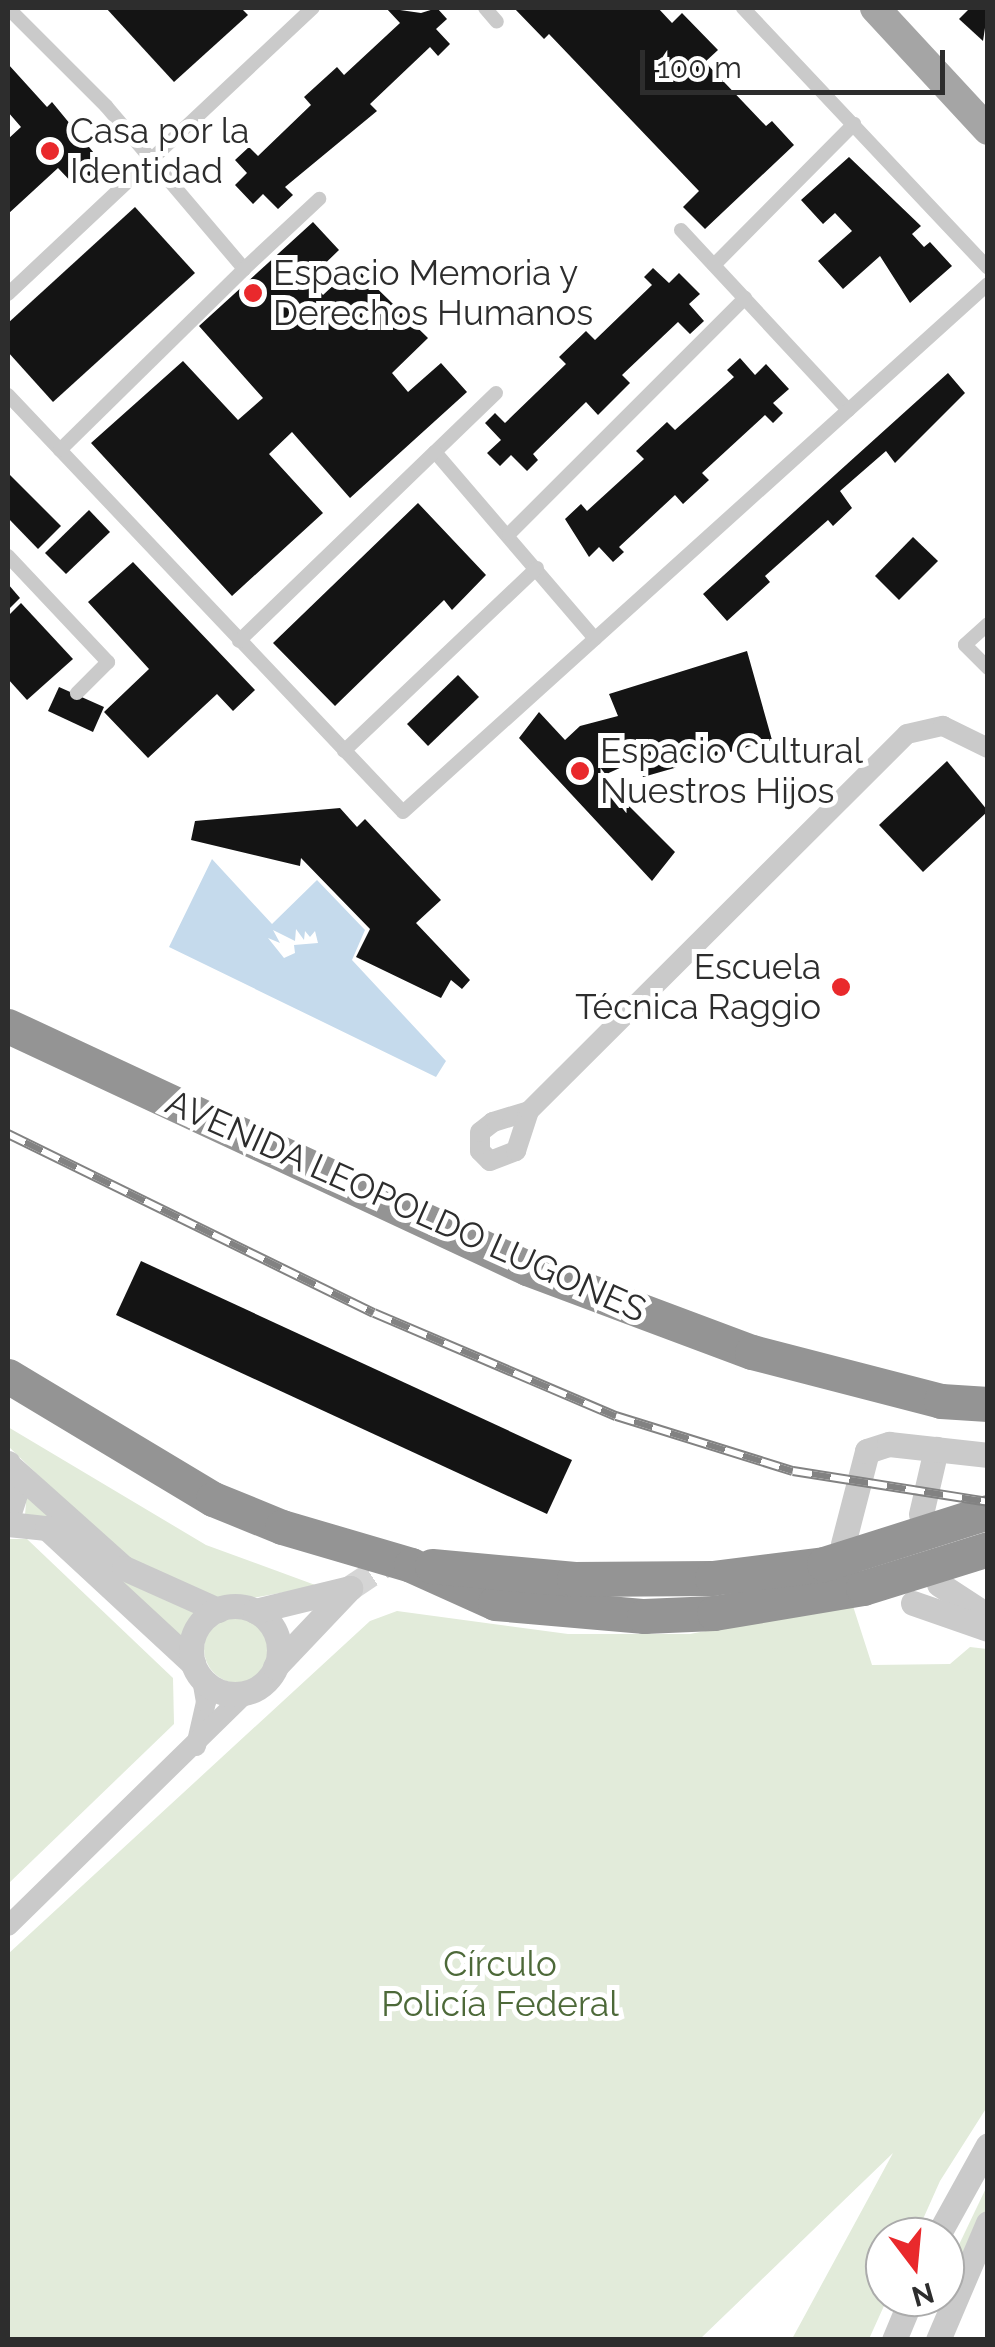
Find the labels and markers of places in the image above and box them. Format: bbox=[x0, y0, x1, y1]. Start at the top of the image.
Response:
place label: Casa por la Identidad bbox=[70, 110, 250, 192]
marker: Casa por la Identidad bbox=[39, 140, 61, 162]
place label: Espacio Memoria y Derechos Humanos bbox=[273, 252, 593, 334]
marker: Espacio Memoria y Derechos Humanos bbox=[242, 282, 264, 304]
place label: Espacio Cultural Nuestros Hijos bbox=[600, 730, 863, 812]
marker: Espacio Cultural Nuestros Hijos bbox=[569, 760, 591, 782]
place label: Escuela Técnica Raggio bbox=[575, 946, 821, 1028]
marker: Escuela Técnica Raggio bbox=[830, 976, 852, 998]

